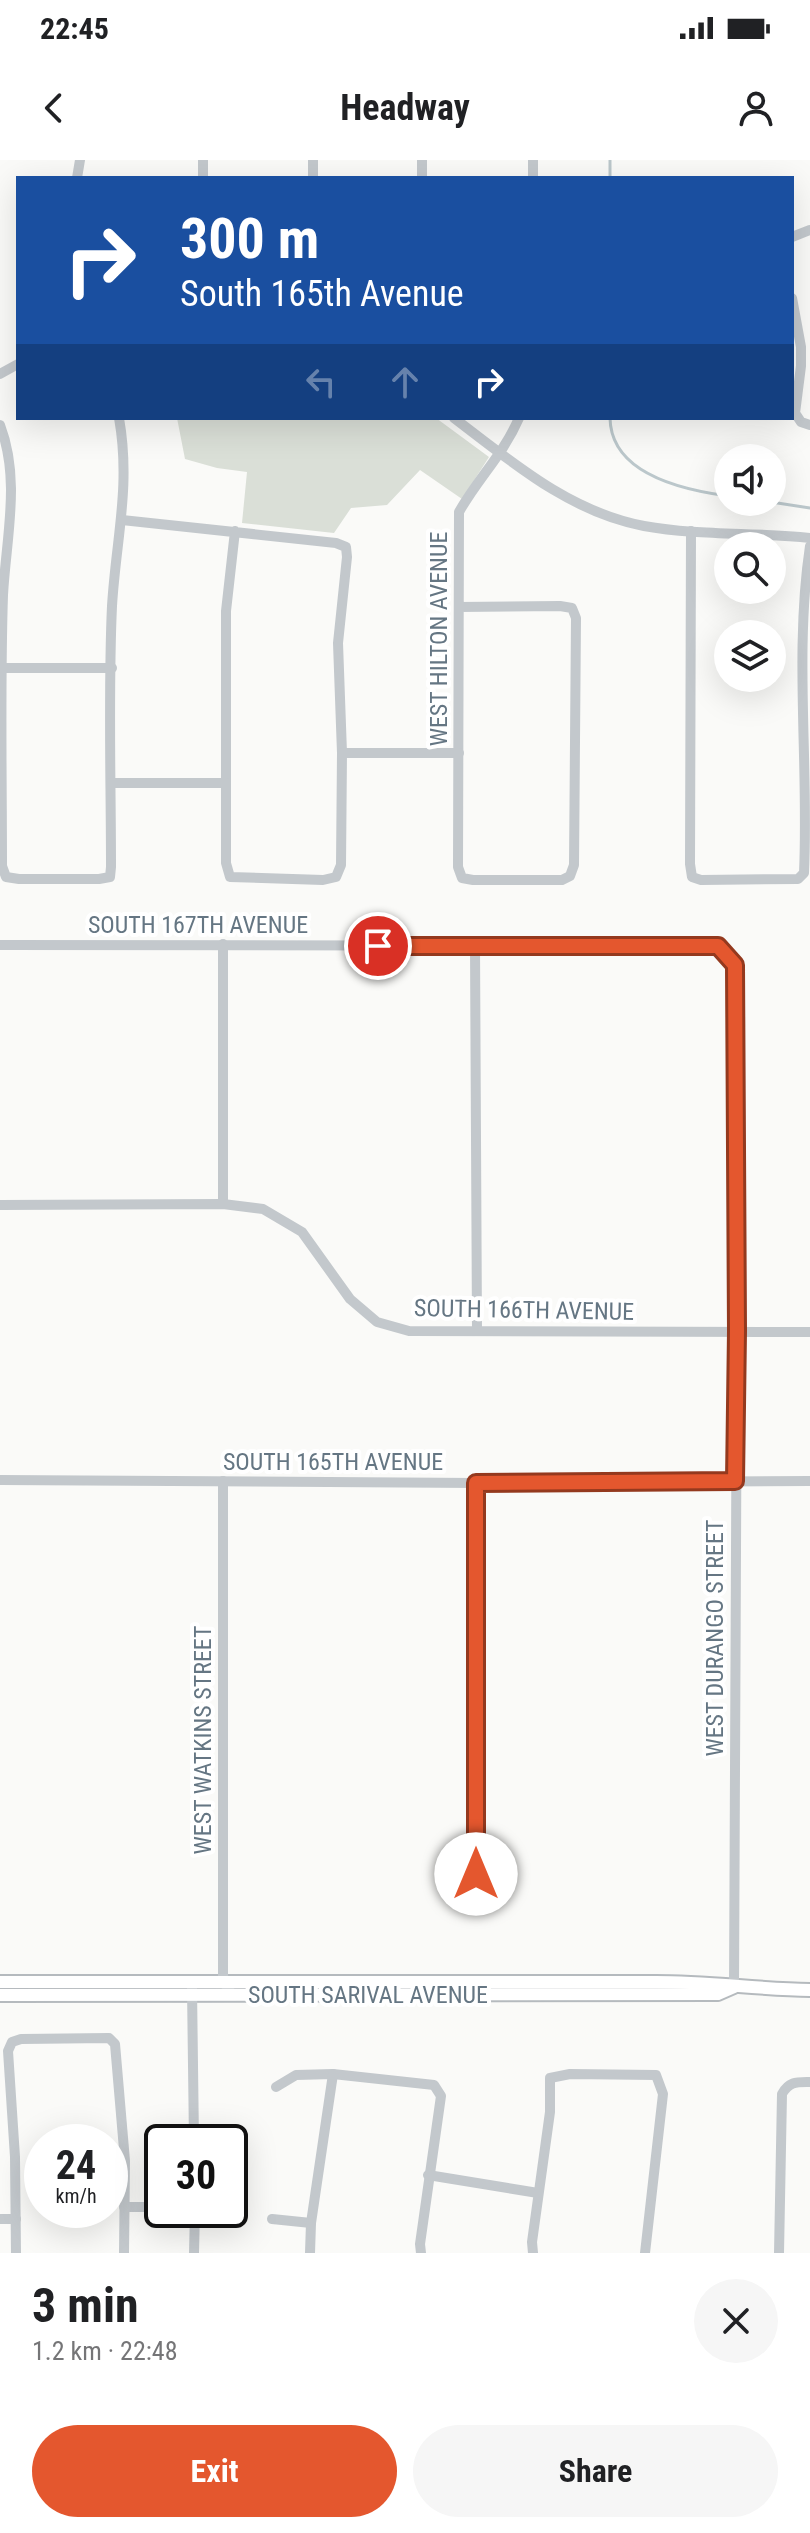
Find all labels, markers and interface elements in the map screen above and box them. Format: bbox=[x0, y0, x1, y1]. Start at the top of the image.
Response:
text: 22:45 bbox=[40, 11, 109, 46]
icon: back bbox=[32, 86, 76, 130]
icon: person bbox=[734, 86, 778, 130]
text: Headway bbox=[340, 87, 470, 129]
text: 300 m bbox=[180, 206, 319, 272]
icon: right bbox=[48, 208, 152, 312]
text: South 165th Avenue bbox=[180, 273, 464, 315]
icon: left bbox=[299, 360, 343, 404]
icon: ahead bbox=[383, 360, 427, 404]
icon: right bbox=[467, 360, 511, 404]
map controls bbox=[714, 444, 786, 692]
button: sound bbox=[714, 444, 786, 516]
street label: WEST HILTON AVENUE bbox=[425, 532, 453, 746]
button: search bbox=[714, 532, 786, 604]
button: layers bbox=[714, 620, 786, 692]
street label: SOUTH 167TH AVENUE bbox=[88, 911, 308, 939]
pin bbox=[344, 912, 412, 980]
icon: arrive bbox=[356, 924, 400, 968]
street label: SOUTH 166TH AVENUE bbox=[414, 1294, 634, 1326]
street label: SOUTH 165TH AVENUE bbox=[223, 1448, 443, 1476]
street label: WEST DURANGO STREET bbox=[701, 1519, 729, 1757]
street label: WEST WATKINS STREET bbox=[189, 1626, 217, 1854]
position arrow bbox=[434, 1832, 518, 1916]
street label: SOUTH SARIVAL AVENUE bbox=[248, 1981, 488, 2009]
speed limit sign: 30 bbox=[144, 2124, 248, 2228]
text: 24 bbox=[56, 2142, 96, 2189]
text: km/h bbox=[55, 2184, 97, 2208]
text: 3 min bbox=[32, 2277, 139, 2334]
button: close bbox=[694, 2279, 778, 2363]
text: 1.2 km · 22:48 bbox=[32, 2336, 177, 2366]
button: Exit bbox=[32, 2425, 397, 2517]
button: Share bbox=[413, 2425, 778, 2517]

